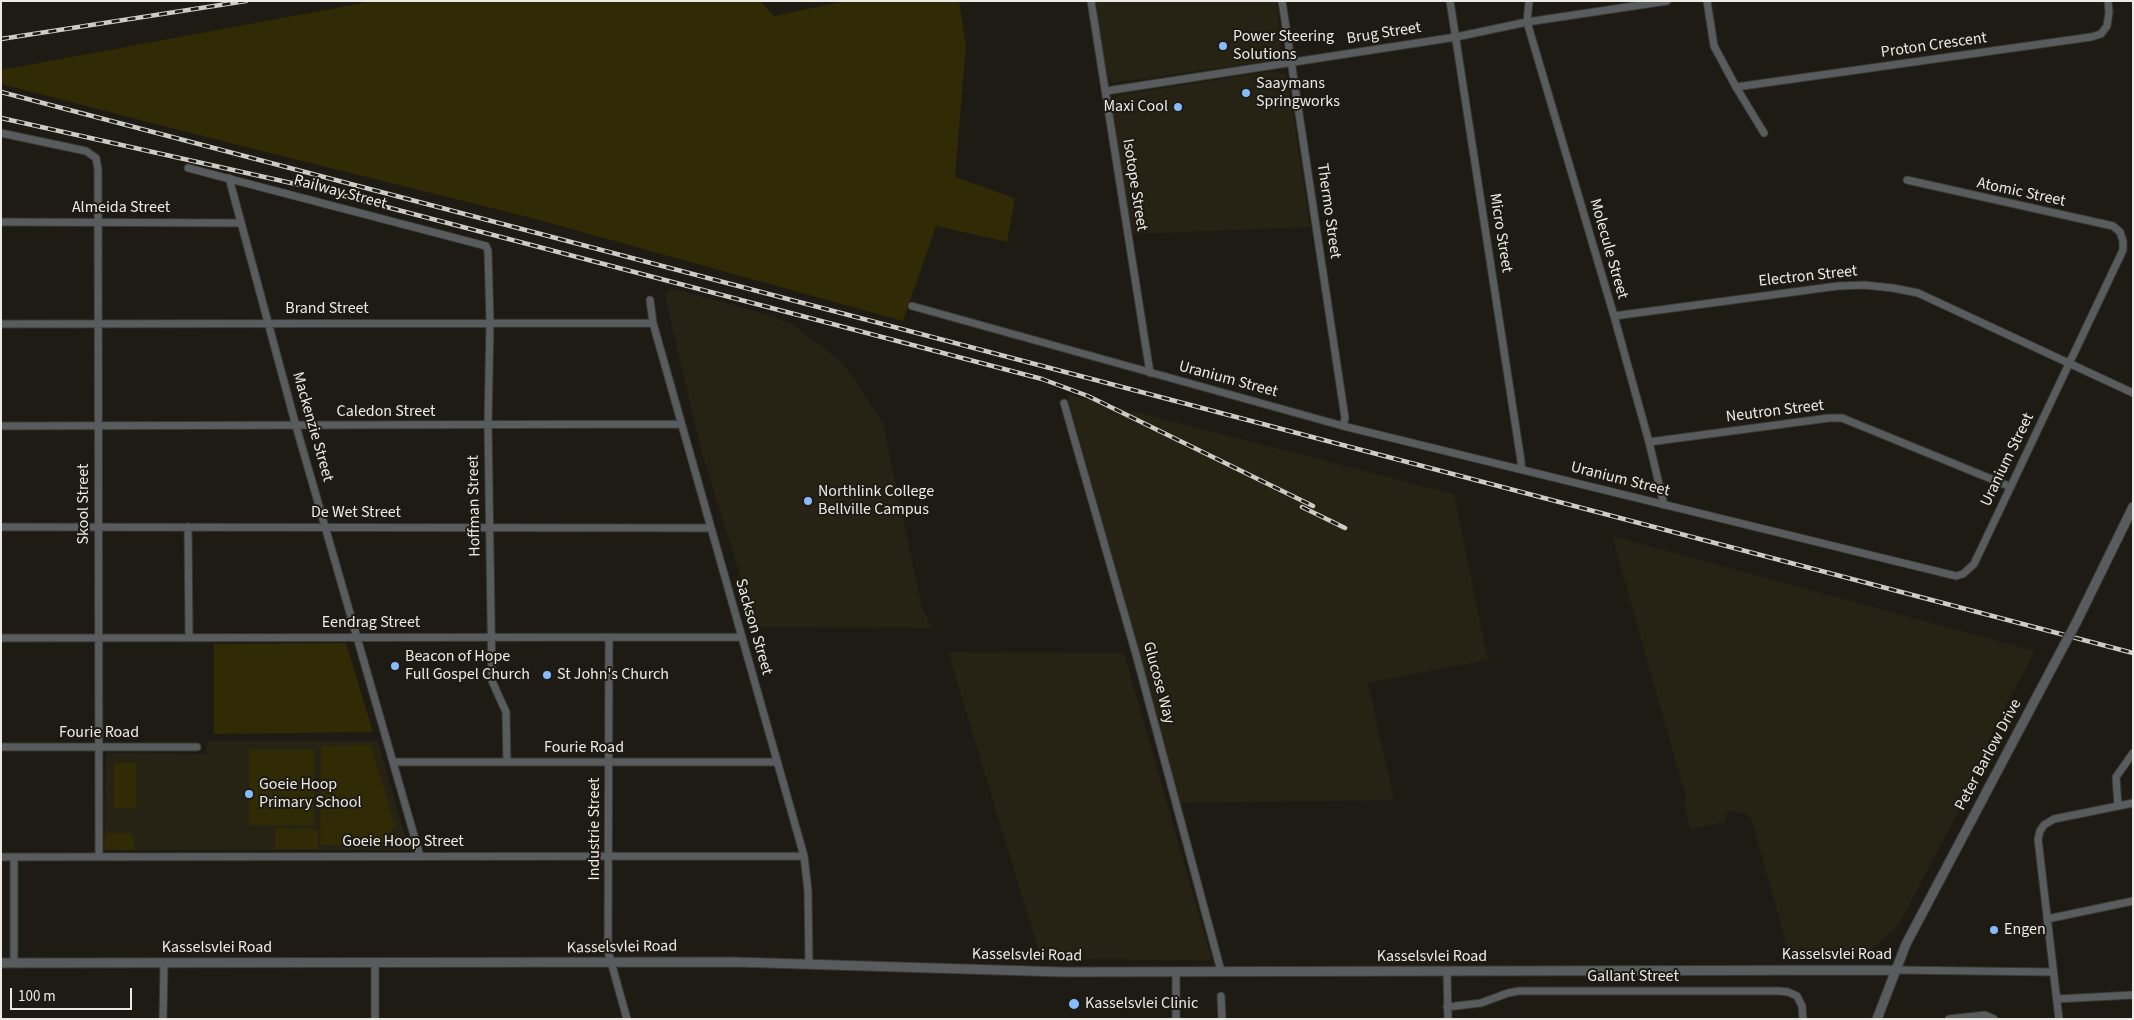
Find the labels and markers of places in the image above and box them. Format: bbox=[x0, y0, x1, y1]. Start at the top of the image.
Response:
place label: Power Steering Solutions bbox=[1233, 27, 1334, 65]
marker: Power Steering Solutions bbox=[1217, 40, 1229, 52]
place label: Saaymans Springworks bbox=[1256, 74, 1340, 112]
marker: Saaymans Springworks bbox=[1240, 87, 1252, 99]
place label: Maxi Cool bbox=[1103, 97, 1168, 117]
marker: Maxi Cool bbox=[1172, 101, 1184, 113]
place label: Northlink College Bellville Campus bbox=[818, 482, 934, 520]
marker: Northlink College Bellville Campus bbox=[802, 495, 814, 507]
place label: Beacon of Hope Full Gospel Church bbox=[405, 647, 530, 685]
marker: Beacon of Hope Full Gospel Church bbox=[389, 660, 401, 672]
place label: St John's Church bbox=[557, 665, 669, 685]
marker: St John's Church bbox=[541, 669, 553, 681]
place label: Goeie Hoop Primary School bbox=[259, 775, 361, 813]
marker: Goeie Hoop Primary School bbox=[243, 788, 255, 800]
place label: Engen bbox=[2004, 920, 2046, 940]
marker: Engen bbox=[1988, 924, 2000, 936]
place label: Kasselsvlei Clinic bbox=[1085, 994, 1198, 1014]
marker: Kasselsvlei Clinic bbox=[1067, 997, 1081, 1011]

